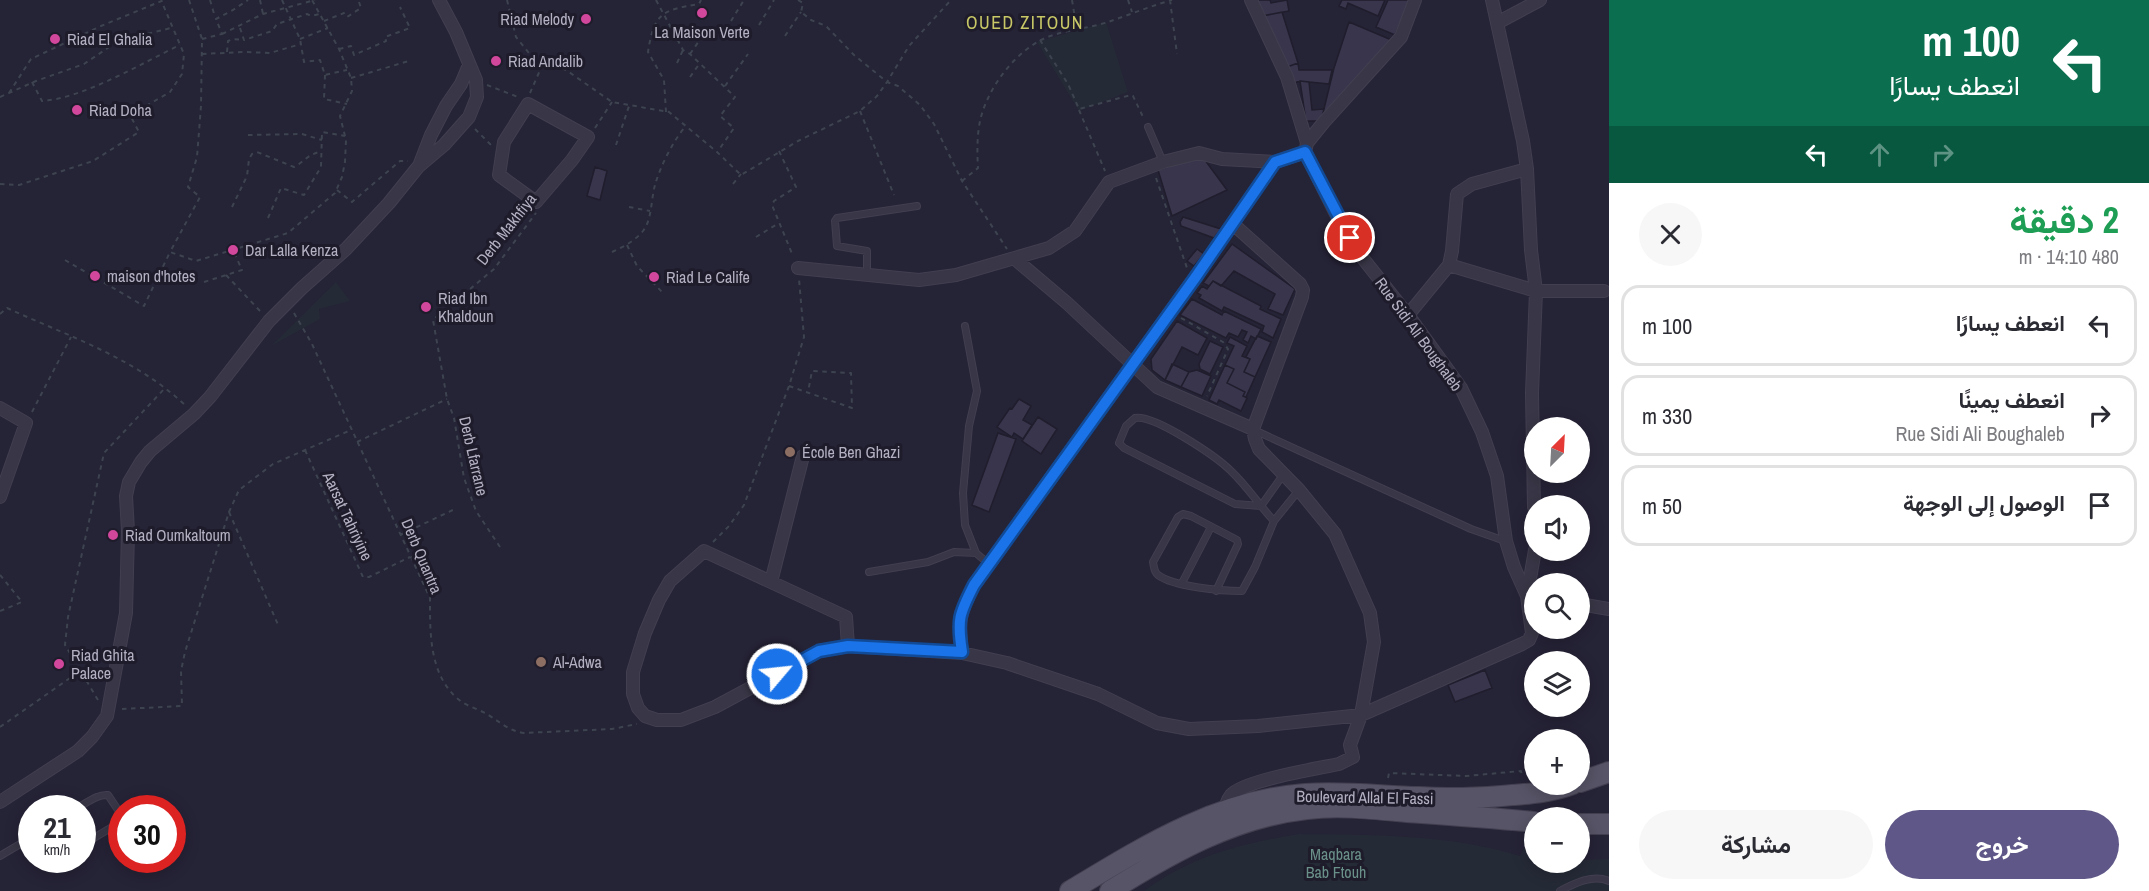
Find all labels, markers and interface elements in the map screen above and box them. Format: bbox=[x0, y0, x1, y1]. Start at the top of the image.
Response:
marker: La Maison Verte bbox=[695, 6, 709, 20]
place label: Riad Melody bbox=[500, 8, 574, 30]
district label: OUED ZITOUN bbox=[966, 10, 1084, 35]
marker: Riad Melody bbox=[579, 12, 593, 26]
text: 100 m bbox=[1922, 13, 2020, 69]
place label: La Maison Verte bbox=[654, 21, 750, 43]
icon: left bbox=[2041, 24, 2119, 102]
place label: Riad El Ghalia bbox=[67, 28, 153, 50]
marker: Riad El Ghalia bbox=[48, 32, 62, 46]
place label: Riad Andalib bbox=[508, 50, 583, 72]
marker: Riad Andalib bbox=[489, 54, 503, 68]
text: انعطف يسارًا bbox=[1889, 67, 2020, 103]
place label: Riad Doha bbox=[89, 99, 152, 121]
marker: Riad Doha bbox=[70, 103, 84, 117]
icon: left bbox=[1800, 138, 1833, 171]
icon: ahead bbox=[1863, 138, 1896, 171]
icon: right bbox=[1926, 138, 1959, 171]
street label: Derb Makhfiya bbox=[471, 188, 541, 269]
text: 2 دقيقة bbox=[2009, 196, 2119, 244]
button: close bbox=[1639, 203, 1702, 266]
pin bbox=[1324, 212, 1375, 263]
icon: arrive bbox=[1333, 221, 1366, 254]
place label: Dar Lalla Kenza bbox=[245, 239, 339, 261]
marker: Dar Lalla Kenza bbox=[226, 243, 240, 257]
text: 480 m · 14:10 bbox=[2019, 243, 2119, 270]
place label: maison d'hotes bbox=[107, 265, 196, 287]
place label: Riad Le Calife bbox=[666, 266, 750, 288]
marker: maison d'hotes bbox=[88, 269, 102, 283]
marker: Riad Le Calife bbox=[647, 270, 661, 284]
street label: Rue Sidi Ali Boughaleb bbox=[1370, 273, 1468, 395]
place label: Riad Ibn Khaldoun bbox=[438, 287, 493, 327]
marker: Riad Ibn Khaldoun bbox=[419, 300, 433, 314]
text: انعطف يسارًا bbox=[1956, 308, 2065, 338]
icon: left bbox=[2083, 309, 2116, 342]
text: 100 m bbox=[1642, 311, 1692, 341]
text: انعطف يمينًا bbox=[1959, 385, 2065, 415]
icon: right bbox=[2083, 399, 2116, 432]
text: 330 m bbox=[1642, 401, 1692, 431]
street label: Derb Lfarrane bbox=[454, 414, 494, 498]
north arrow bbox=[1524, 417, 1590, 483]
map controls bbox=[1524, 417, 1590, 873]
text: Rue Sidi Ali Boughaleb bbox=[1895, 420, 2065, 447]
place label: École Ben Ghazi bbox=[802, 441, 900, 463]
marker: École Ben Ghazi bbox=[783, 445, 797, 459]
street label: Aarsat Tahriyine bbox=[317, 467, 378, 564]
text: الوصول إلى الوجهة bbox=[1903, 488, 2065, 518]
icon: arrive bbox=[2083, 489, 2116, 522]
text: 50 m bbox=[1642, 491, 1682, 521]
button: sound bbox=[1524, 495, 1590, 561]
street label: Derb Quantra bbox=[396, 515, 448, 598]
place label: Riad Oumkaltoum bbox=[125, 524, 231, 546]
marker: Riad Oumkaltoum bbox=[106, 528, 120, 542]
button: search bbox=[1524, 573, 1590, 639]
position arrow bbox=[745, 642, 809, 706]
place label: Riad Ghita Palace bbox=[71, 644, 135, 684]
place label: Al-Adwa bbox=[552, 651, 603, 673]
button: layers bbox=[1524, 651, 1590, 717]
marker: Al-Adwa bbox=[534, 655, 548, 669]
marker: Riad Ghita Palace bbox=[52, 657, 66, 671]
button: + bbox=[1524, 729, 1590, 795]
street label: Boulevard Allal El Fassi bbox=[1296, 785, 1434, 809]
speed limit sign: 30 bbox=[108, 795, 186, 873]
text: 21 bbox=[43, 807, 71, 847]
button: − bbox=[1524, 807, 1590, 873]
button: مشاركة bbox=[1639, 810, 1873, 879]
button: خروج bbox=[1885, 810, 2119, 879]
text: km/h bbox=[44, 839, 70, 860]
park label: Maqbara Bab Ftouh bbox=[1306, 843, 1366, 883]

